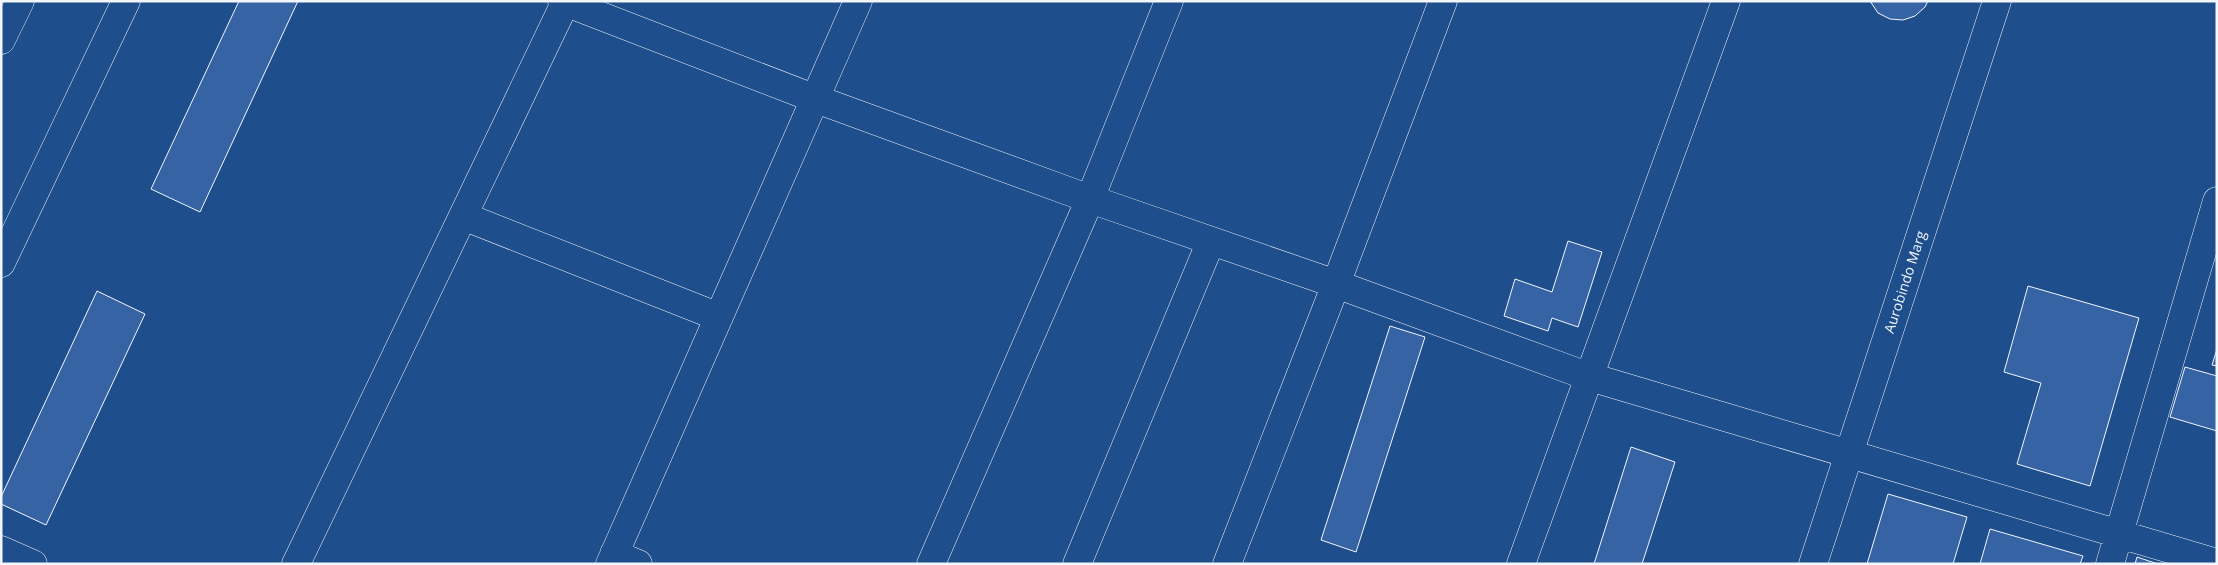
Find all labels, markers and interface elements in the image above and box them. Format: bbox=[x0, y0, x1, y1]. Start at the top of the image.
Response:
street label: Aurobindo Marg bbox=[1879, 228, 1930, 335]

